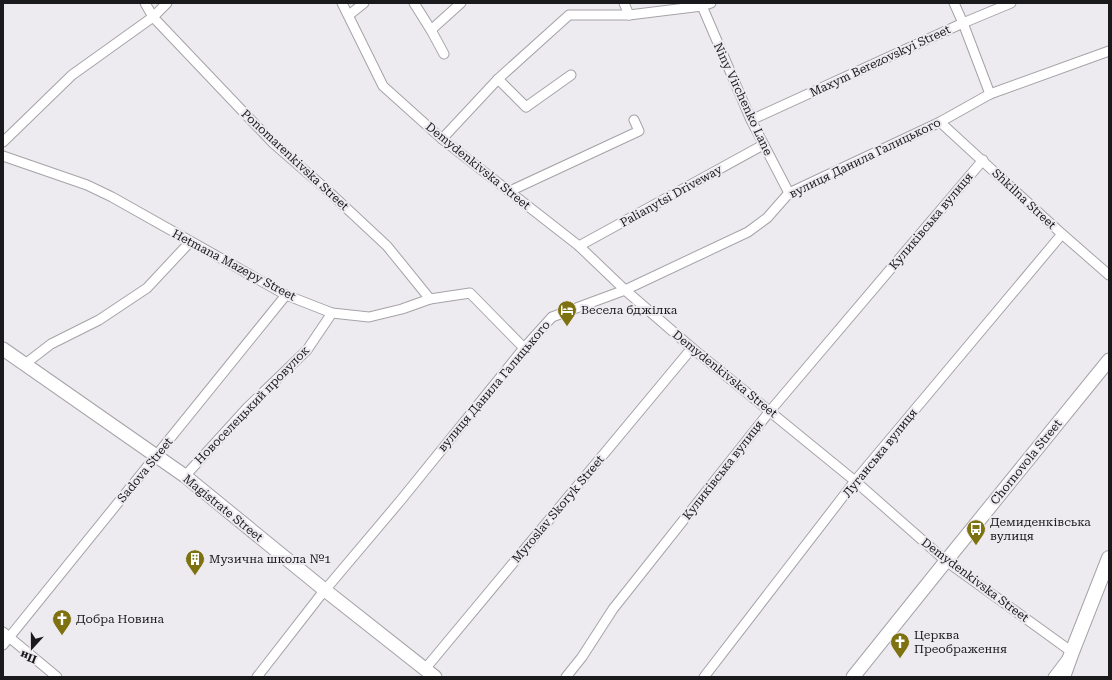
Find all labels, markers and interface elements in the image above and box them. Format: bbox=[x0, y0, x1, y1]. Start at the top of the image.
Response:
street label: Maxym Berezovskyi Street bbox=[808, 22, 953, 100]
street label: Niny Virchenko Lane bbox=[711, 40, 775, 158]
street label: Ponomarenkivska Street bbox=[238, 107, 352, 214]
street label: вулиця Данила Галицького bbox=[787, 115, 943, 201]
street label: Demydenkivska Street bbox=[423, 119, 534, 213]
street label: Palianytsi Driveway bbox=[618, 162, 725, 230]
street label: Shkilna Street bbox=[989, 166, 1059, 232]
street label: Куликівська вулиця bbox=[886, 170, 976, 272]
street label: Hetmana Mazepy Street bbox=[170, 226, 299, 304]
hotel icon: Весела бджілка bbox=[556, 299, 578, 327]
place label: Весела бджілка bbox=[581, 303, 678, 317]
street label: вулиця Данила Галицького bbox=[435, 318, 553, 454]
street label: Demydenkivska Street bbox=[670, 327, 781, 421]
street label: Новоселецький провулок bbox=[192, 343, 312, 467]
street label: Луганська вулиця bbox=[840, 406, 920, 500]
street label: Chornovola Street bbox=[987, 416, 1065, 507]
street label: Куликівська вулиця bbox=[680, 417, 766, 523]
street label: Sadova Street bbox=[115, 434, 176, 505]
street label: Myroslav Skoryk Street bbox=[509, 452, 607, 565]
street label: Magistrate Street bbox=[180, 472, 266, 545]
place label: Демиденківська вулиця bbox=[990, 515, 1091, 543]
bus stop icon: Демиденківська вулиця bbox=[965, 518, 987, 546]
street label: Demydenkivska Street bbox=[919, 535, 1032, 625]
building icon: Музична школа №1 bbox=[184, 548, 206, 576]
place label: Музична школа №1 bbox=[209, 552, 331, 566]
church icon: Добра Новина bbox=[51, 608, 73, 636]
place label: Добра Новина bbox=[76, 612, 164, 626]
north arrow bbox=[12, 628, 52, 668]
place label: Церква Преображення bbox=[914, 628, 1007, 656]
church icon: Церква Преображення bbox=[889, 631, 911, 659]
text: Пн bbox=[18, 648, 39, 666]

